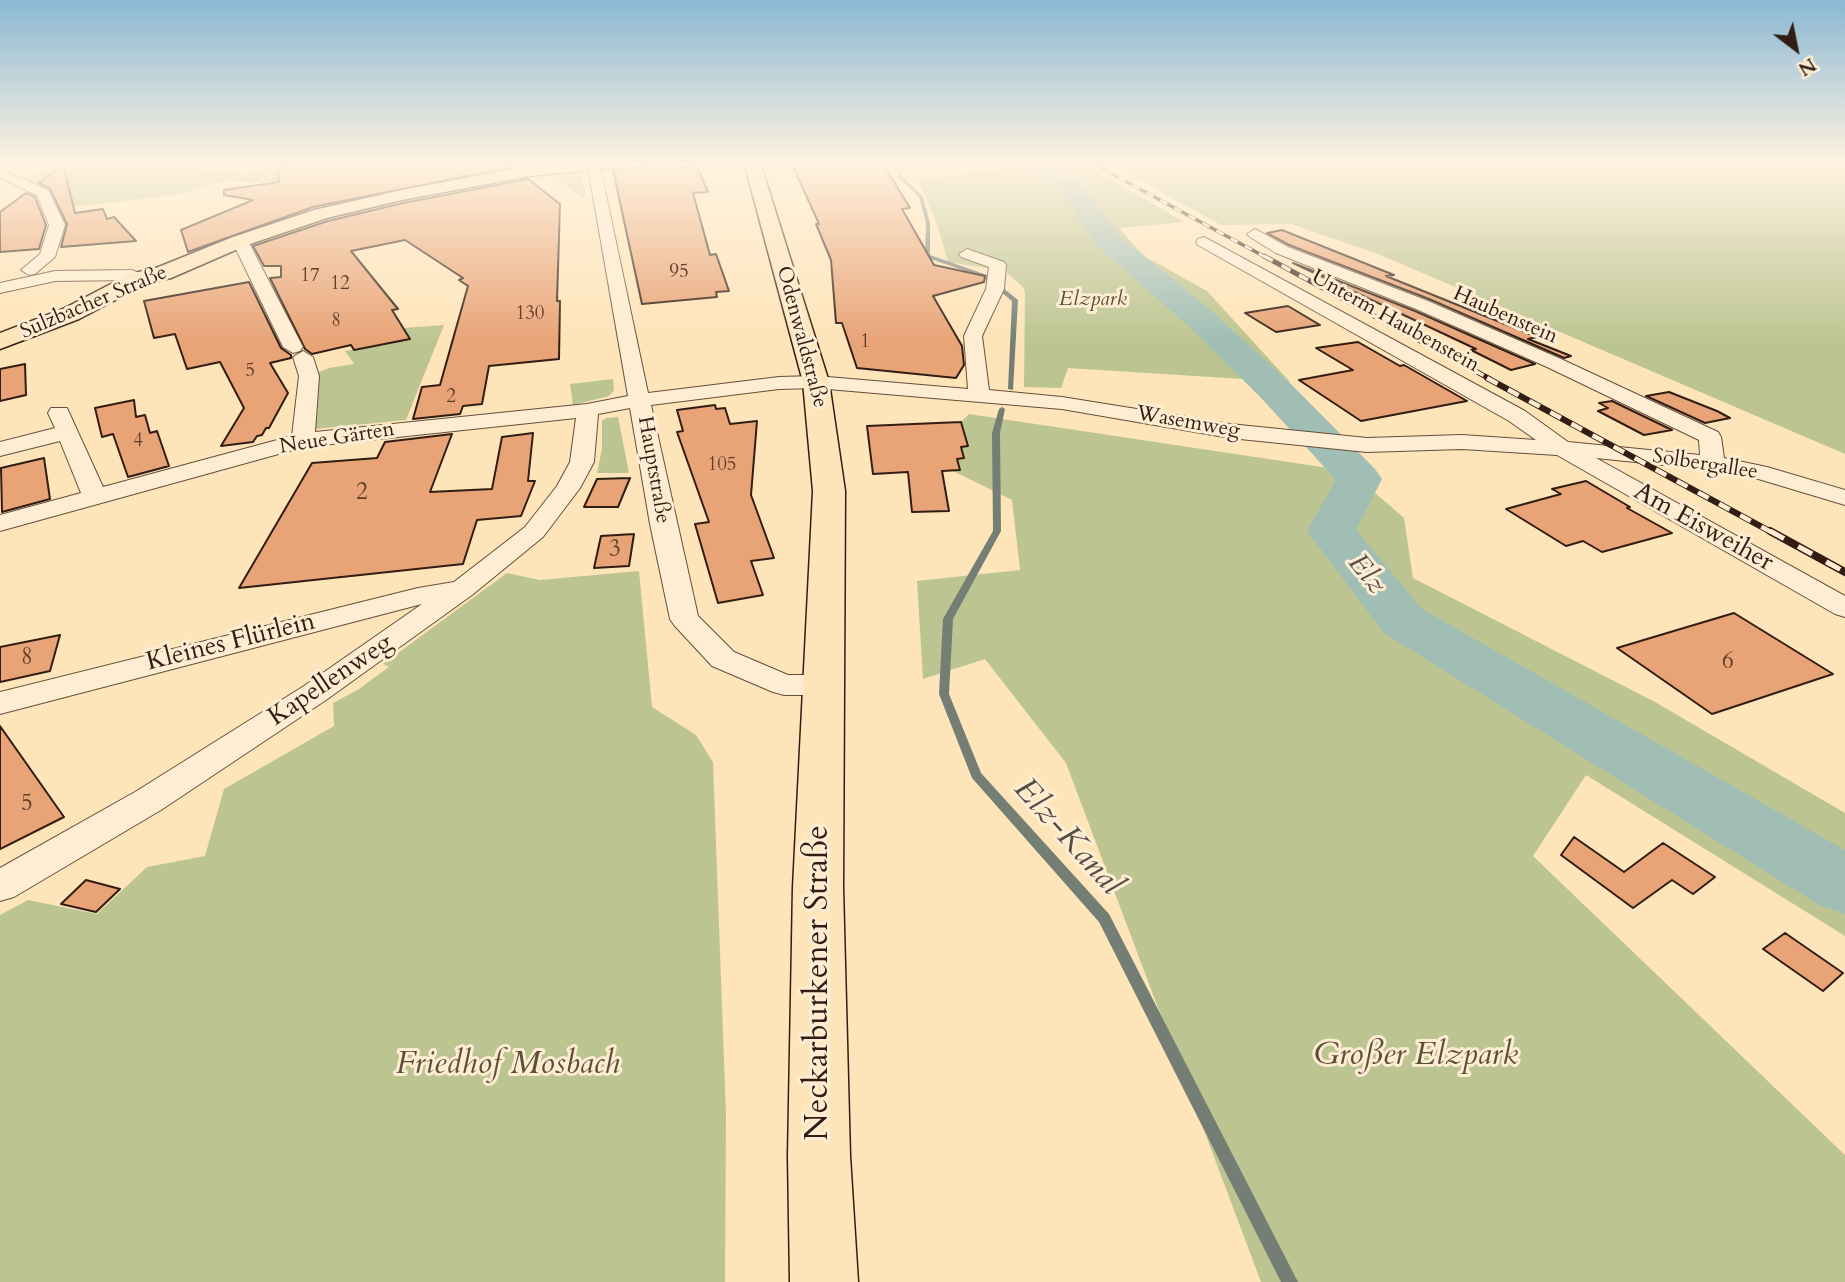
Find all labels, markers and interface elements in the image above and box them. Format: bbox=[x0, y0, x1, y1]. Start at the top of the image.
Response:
north arrow bbox=[1761, 14, 1831, 84]
text: N bbox=[1793, 51, 1821, 82]
street label: Sulzbacher Straße bbox=[17, 261, 171, 345]
house number: 95 bbox=[669, 262, 689, 284]
street label: Odenwaldstraße bbox=[770, 263, 832, 411]
street label: Unterm Haubenstein bbox=[1307, 265, 1483, 379]
house number: 17 bbox=[300, 266, 320, 288]
house number: 12 bbox=[330, 274, 350, 296]
street label: Haubenstein bbox=[1449, 282, 1561, 350]
park label: Elzpark bbox=[1059, 287, 1127, 313]
house number: 130 bbox=[515, 304, 545, 326]
house number: 8 bbox=[331, 311, 341, 333]
house number: 1 bbox=[860, 332, 870, 354]
house number: 5 bbox=[245, 361, 255, 383]
house number: 2 bbox=[446, 387, 456, 409]
street label: Wasemweg bbox=[1134, 401, 1242, 445]
street label: Hauptstraße bbox=[631, 414, 675, 526]
street label: Neue Gärten bbox=[278, 417, 396, 461]
house number: 4 bbox=[133, 431, 143, 453]
street label: Solbergallee bbox=[1651, 444, 1759, 486]
house number: 105 bbox=[707, 455, 737, 477]
street label: Am Eisweiher bbox=[1628, 477, 1778, 579]
house number: 2 bbox=[356, 480, 368, 508]
house number: 3 bbox=[609, 537, 621, 565]
water label: Elz bbox=[1340, 548, 1392, 602]
street label: Kleines Flürlein bbox=[143, 607, 319, 679]
street label: Kapellenweg bbox=[263, 628, 399, 734]
house number: 8 bbox=[21, 645, 33, 673]
house number: 6 bbox=[1722, 649, 1734, 677]
water label: Elz-Kanal bbox=[1004, 771, 1130, 905]
house number: 5 bbox=[21, 791, 33, 819]
street label: Neckarburkener Straße bbox=[801, 825, 839, 1141]
park label: Großer Elzpark bbox=[1314, 1038, 1518, 1076]
park label: Friedhof Mosbach bbox=[396, 1047, 620, 1085]

